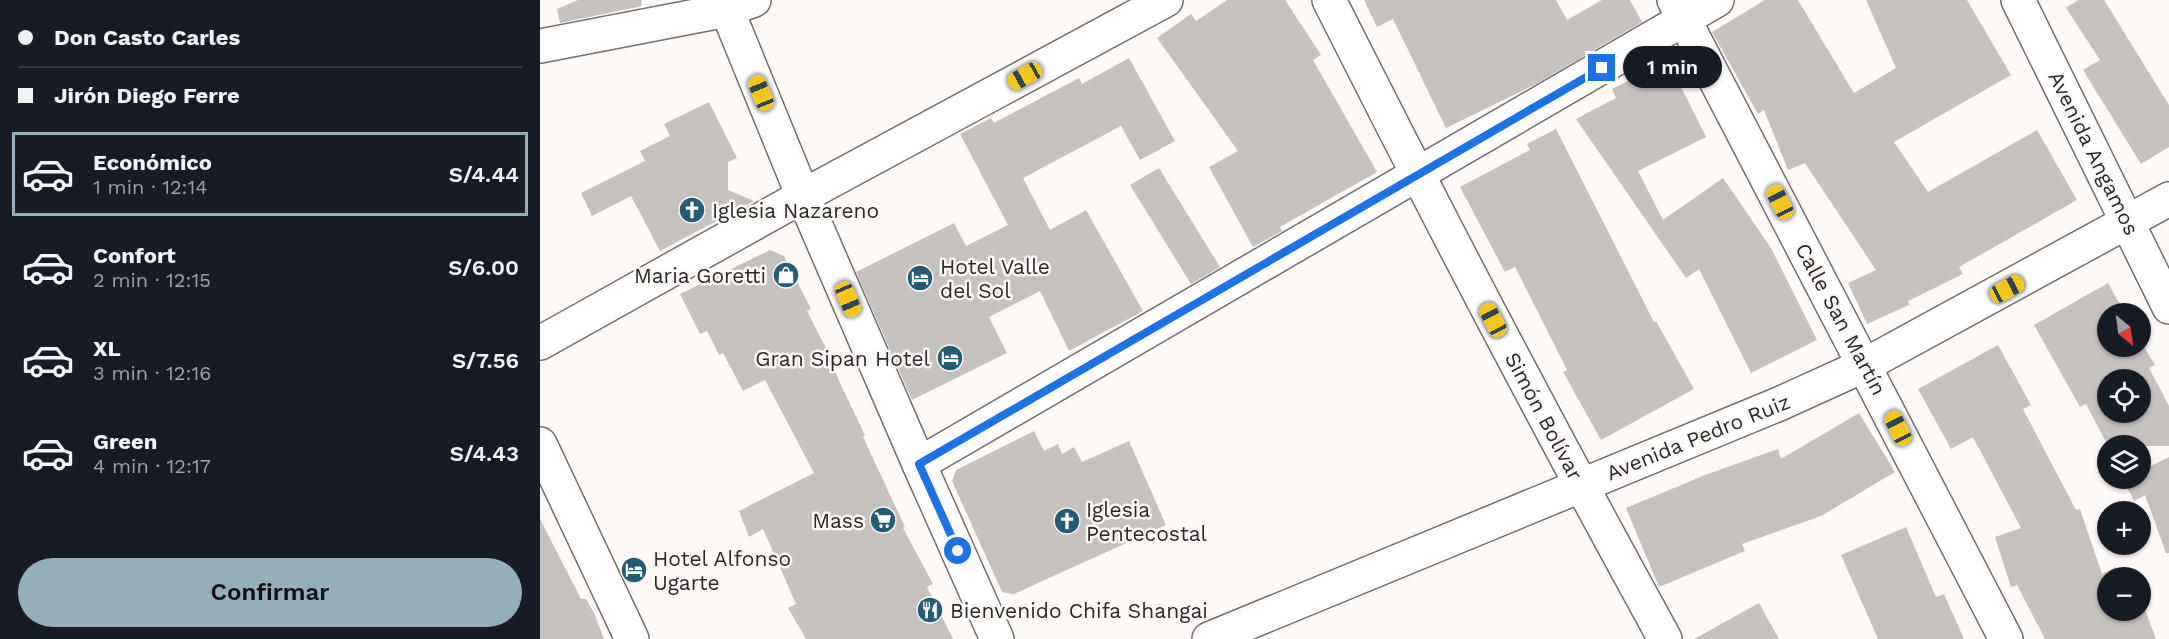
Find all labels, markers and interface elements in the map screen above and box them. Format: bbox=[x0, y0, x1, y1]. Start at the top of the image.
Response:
text: Don Casto Carles bbox=[54, 25, 240, 50]
callout: 1 min bbox=[1623, 47, 1722, 89]
route end bbox=[1588, 54, 1615, 81]
text: 1 min bbox=[1647, 55, 1698, 79]
car bbox=[1005, 59, 1045, 93]
street label: Avenida Angamos bbox=[2043, 67, 2145, 239]
car bbox=[746, 73, 776, 113]
text: Jirón Diego Ferre bbox=[54, 83, 240, 108]
icon: car bbox=[21, 147, 75, 201]
text: Económico bbox=[93, 150, 212, 175]
text: S/4.44 bbox=[449, 162, 519, 187]
text: 1 min · 12:14 bbox=[93, 175, 208, 199]
car bbox=[1764, 182, 1796, 222]
church icon: Iglesia Nazareno bbox=[677, 195, 707, 225]
place label: Iglesia Nazareno bbox=[712, 198, 879, 223]
street label: Calle San Martín bbox=[1790, 239, 1892, 399]
icon: car bbox=[21, 240, 75, 294]
text: Confort bbox=[93, 243, 176, 268]
place label: Hotel Valle del Sol bbox=[940, 254, 1050, 303]
text: S/6.00 bbox=[448, 255, 519, 280]
shop icon: Maria Goretti bbox=[771, 260, 801, 290]
place label: Maria Goretti bbox=[634, 263, 766, 288]
hotel icon: Hotel Valle del Sol bbox=[905, 263, 935, 293]
text: 2 min · 12:15 bbox=[93, 268, 211, 292]
car bbox=[1987, 273, 2027, 305]
car bbox=[833, 279, 863, 319]
car bbox=[1477, 300, 1509, 340]
north arrow bbox=[2097, 303, 2151, 357]
map controls bbox=[2097, 303, 2151, 621]
icon: car bbox=[21, 333, 75, 387]
text: XL bbox=[93, 336, 121, 361]
hotel icon: Gran Sipan Hotel bbox=[935, 343, 965, 373]
place label: Gran Sipan Hotel bbox=[755, 346, 931, 371]
text: S/7.56 bbox=[452, 348, 519, 373]
street label: Simón Bolívar bbox=[1500, 348, 1588, 485]
text: 3 min · 12:16 bbox=[93, 361, 211, 385]
button: locate bbox=[2097, 369, 2151, 423]
street label: Avenida Pedro Ruiz bbox=[1602, 389, 1794, 485]
car bbox=[1882, 408, 1914, 448]
icon: car bbox=[21, 426, 75, 480]
text: Green bbox=[93, 429, 157, 454]
button: layers bbox=[2097, 435, 2151, 489]
text: S/4.43 bbox=[450, 441, 519, 466]
text: 4 min · 12:17 bbox=[93, 454, 211, 478]
place label: Iglesia Pentecostal bbox=[1086, 497, 1208, 546]
button: + bbox=[2097, 501, 2151, 555]
supermarket icon: Mass bbox=[868, 505, 898, 535]
church icon: Iglesia Pentecostal bbox=[1052, 506, 1082, 536]
place label: Mass bbox=[812, 508, 864, 533]
route start bbox=[944, 537, 971, 564]
place label: Hotel Alfonso Ugarte bbox=[653, 546, 791, 595]
hotel icon: Hotel Alfonso Ugarte bbox=[619, 555, 649, 585]
button: Confirmar bbox=[18, 558, 522, 627]
button: − bbox=[2097, 567, 2151, 621]
restaurant icon: Bienvenido Chifa Shangai bbox=[915, 595, 945, 625]
place label: Bienvenido Chifa Shangai bbox=[950, 598, 1208, 623]

